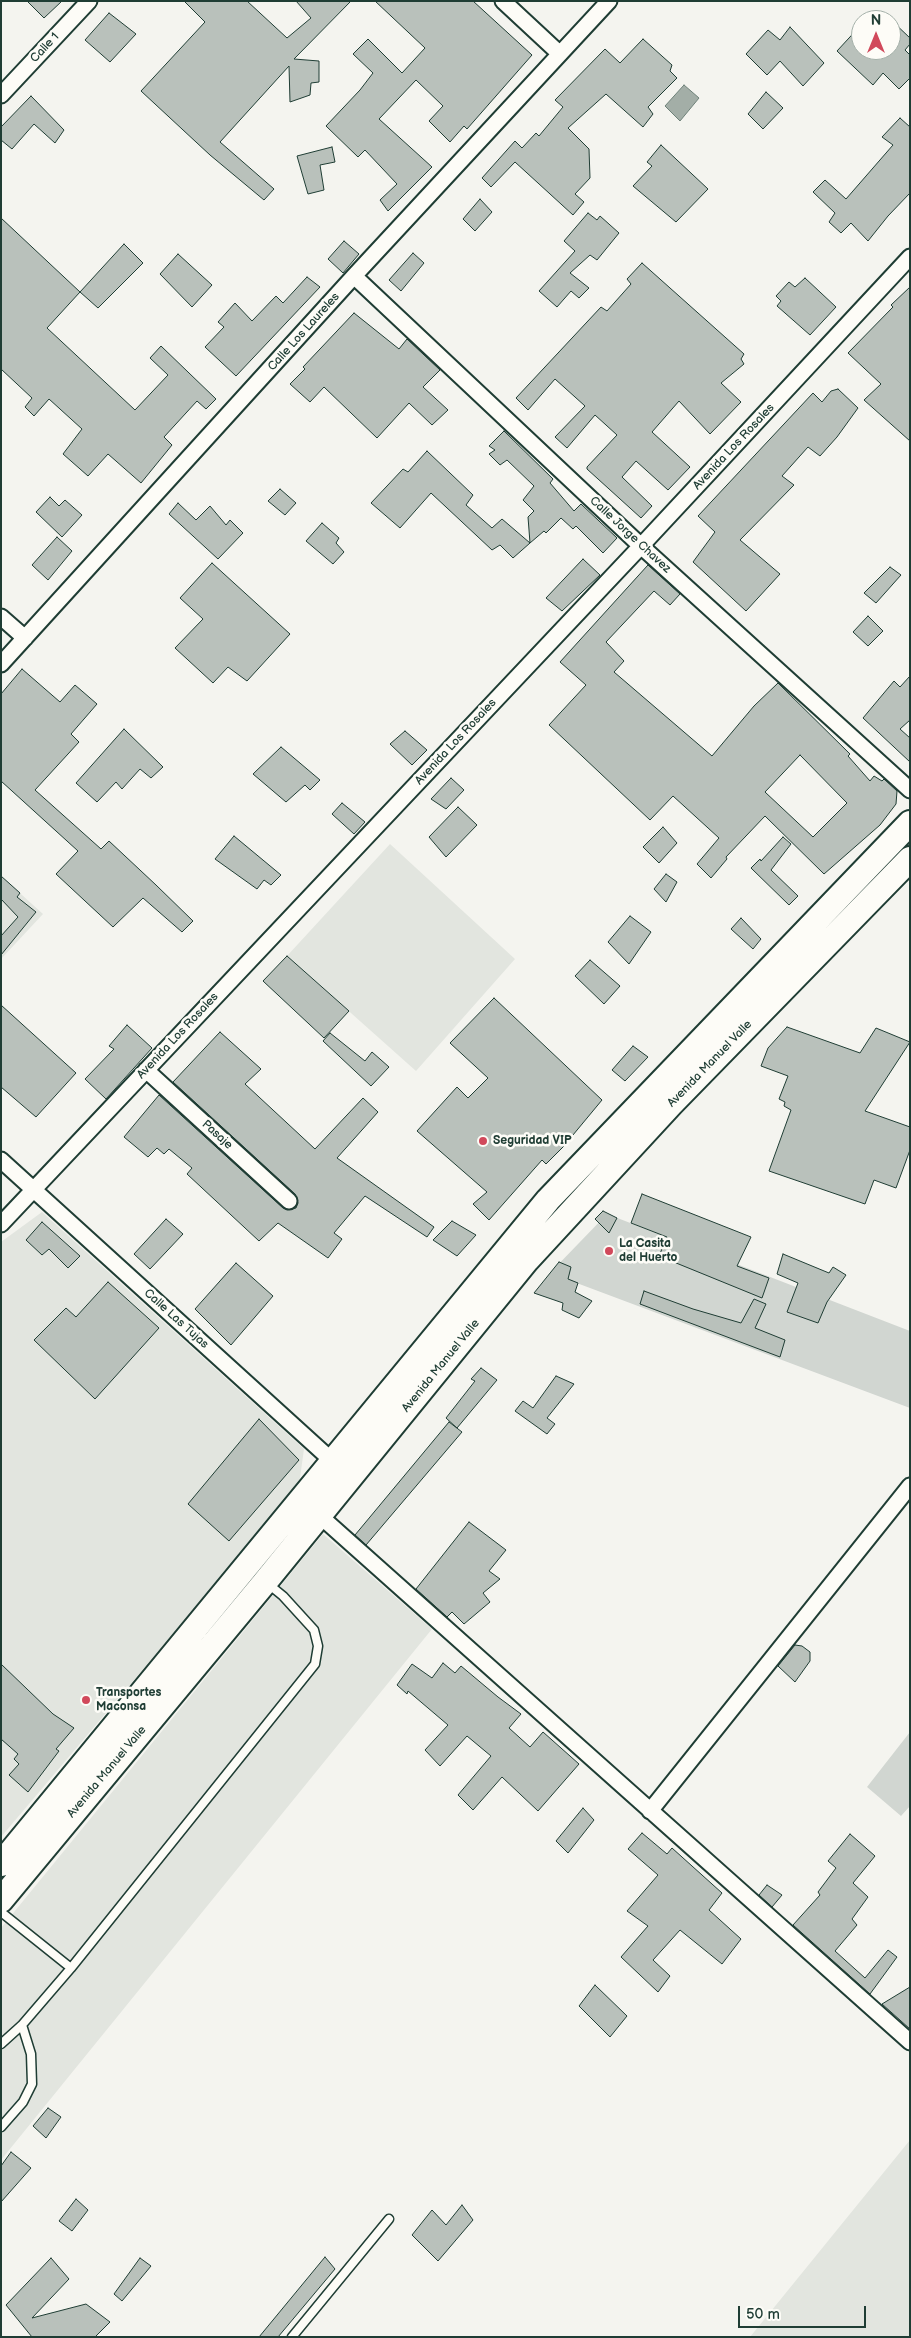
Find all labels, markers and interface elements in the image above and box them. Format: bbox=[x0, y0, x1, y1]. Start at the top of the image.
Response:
north arrow bbox=[851, 10, 901, 60]
text: N bbox=[871, 12, 881, 29]
street label: Calle 1 bbox=[28, 30, 62, 66]
street label: Calle Los Laureles bbox=[265, 290, 343, 374]
street label: Avenida Los Rosales bbox=[690, 401, 778, 493]
street label: Calle Jorge Chavez bbox=[586, 494, 674, 576]
street label: Avenida Los Rosales bbox=[412, 696, 500, 788]
street label: Avenida Los Rosales bbox=[134, 990, 222, 1082]
street label: Avenida Manuel Valle bbox=[665, 1017, 755, 1111]
street label: Pasaje bbox=[199, 1117, 235, 1153]
place label: Seguridad VIP bbox=[493, 1134, 572, 1148]
marker: Seguridad VIP bbox=[477, 1135, 489, 1147]
place label: La Casita del Huerto bbox=[619, 1237, 677, 1265]
marker: La Casita del Huerto bbox=[603, 1245, 615, 1257]
street label: Calle Las Tujas bbox=[141, 1286, 211, 1352]
street label: Avenida Manuel Valle bbox=[399, 1317, 483, 1415]
place label: Transportes Maconsa bbox=[96, 1686, 161, 1714]
marker: Transportes Maconsa bbox=[80, 1694, 92, 1706]
street label: Avenida Manuel Valle bbox=[64, 1723, 150, 1821]
scale bar bbox=[741, 2296, 868, 2328]
text: 50 m bbox=[746, 2305, 780, 2324]

